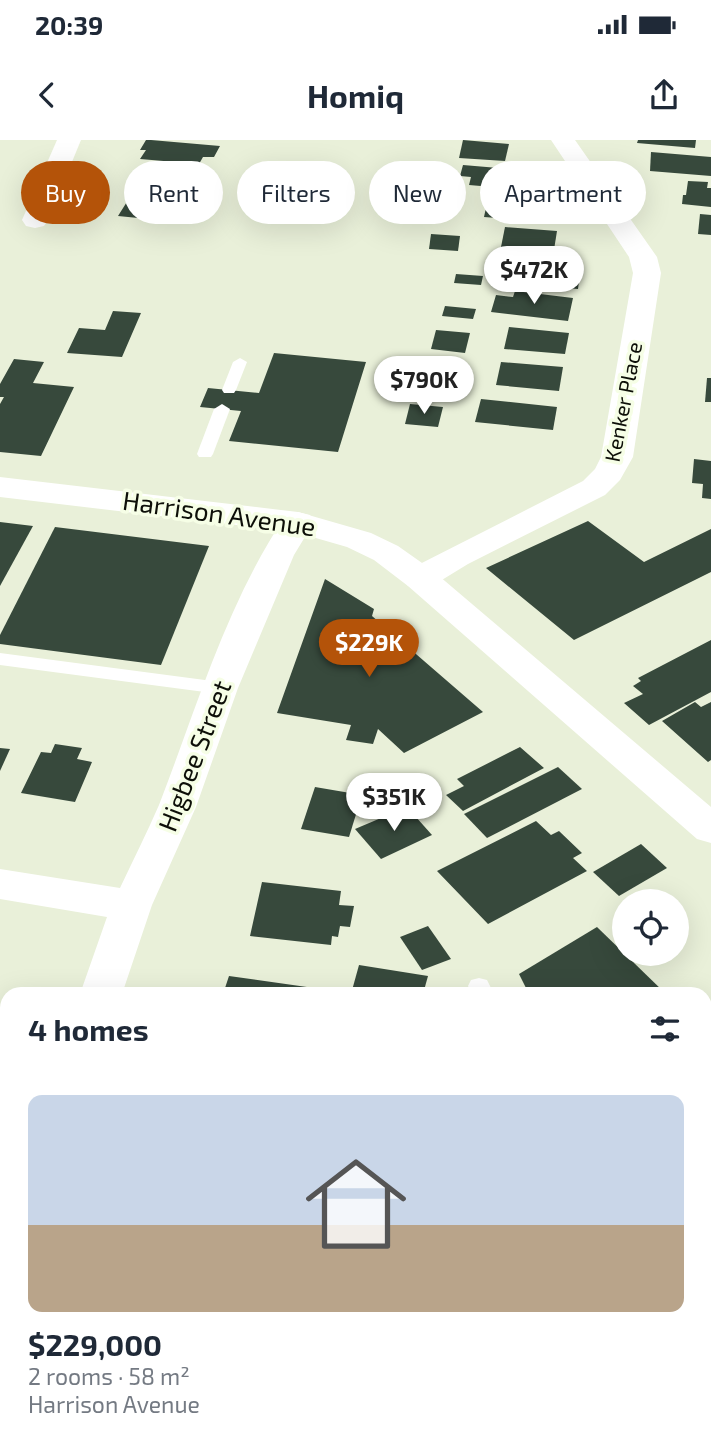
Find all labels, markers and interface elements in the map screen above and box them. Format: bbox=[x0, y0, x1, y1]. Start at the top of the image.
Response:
text: 20:39 bbox=[35, 9, 103, 40]
icon: back bbox=[28, 76, 66, 114]
text: Homiq bbox=[307, 76, 404, 114]
icon: share bbox=[645, 76, 683, 114]
chip: Buy bbox=[21, 161, 110, 224]
chip: Rent bbox=[124, 161, 223, 224]
chip: Filters bbox=[237, 161, 355, 224]
chip: New bbox=[369, 161, 466, 224]
chip: Apartment bbox=[480, 161, 646, 224]
pin: $472K bbox=[485, 246, 583, 306]
text: $472K bbox=[500, 255, 568, 283]
street label: Kenker Place bbox=[599, 340, 646, 464]
pin: $790K bbox=[375, 356, 473, 416]
text: $790K bbox=[390, 365, 458, 393]
street label: Harrison Avenue bbox=[121, 484, 318, 541]
pin: $229K bbox=[320, 620, 418, 679]
text: $229K bbox=[335, 628, 403, 656]
street label: Higbee Street bbox=[151, 676, 237, 835]
pin: $351K bbox=[345, 774, 443, 833]
text: $351K bbox=[362, 782, 426, 810]
map controls bbox=[612, 889, 689, 966]
button: locate bbox=[612, 889, 689, 966]
icon: filters bbox=[646, 1010, 684, 1048]
text: 4 homes bbox=[28, 1011, 149, 1047]
icon: home bbox=[293, 1141, 419, 1267]
text: $229,000 bbox=[28, 1326, 162, 1362]
text: 2 rooms · 58 m² bbox=[28, 1362, 190, 1390]
text: Harrison Avenue bbox=[28, 1390, 200, 1418]

